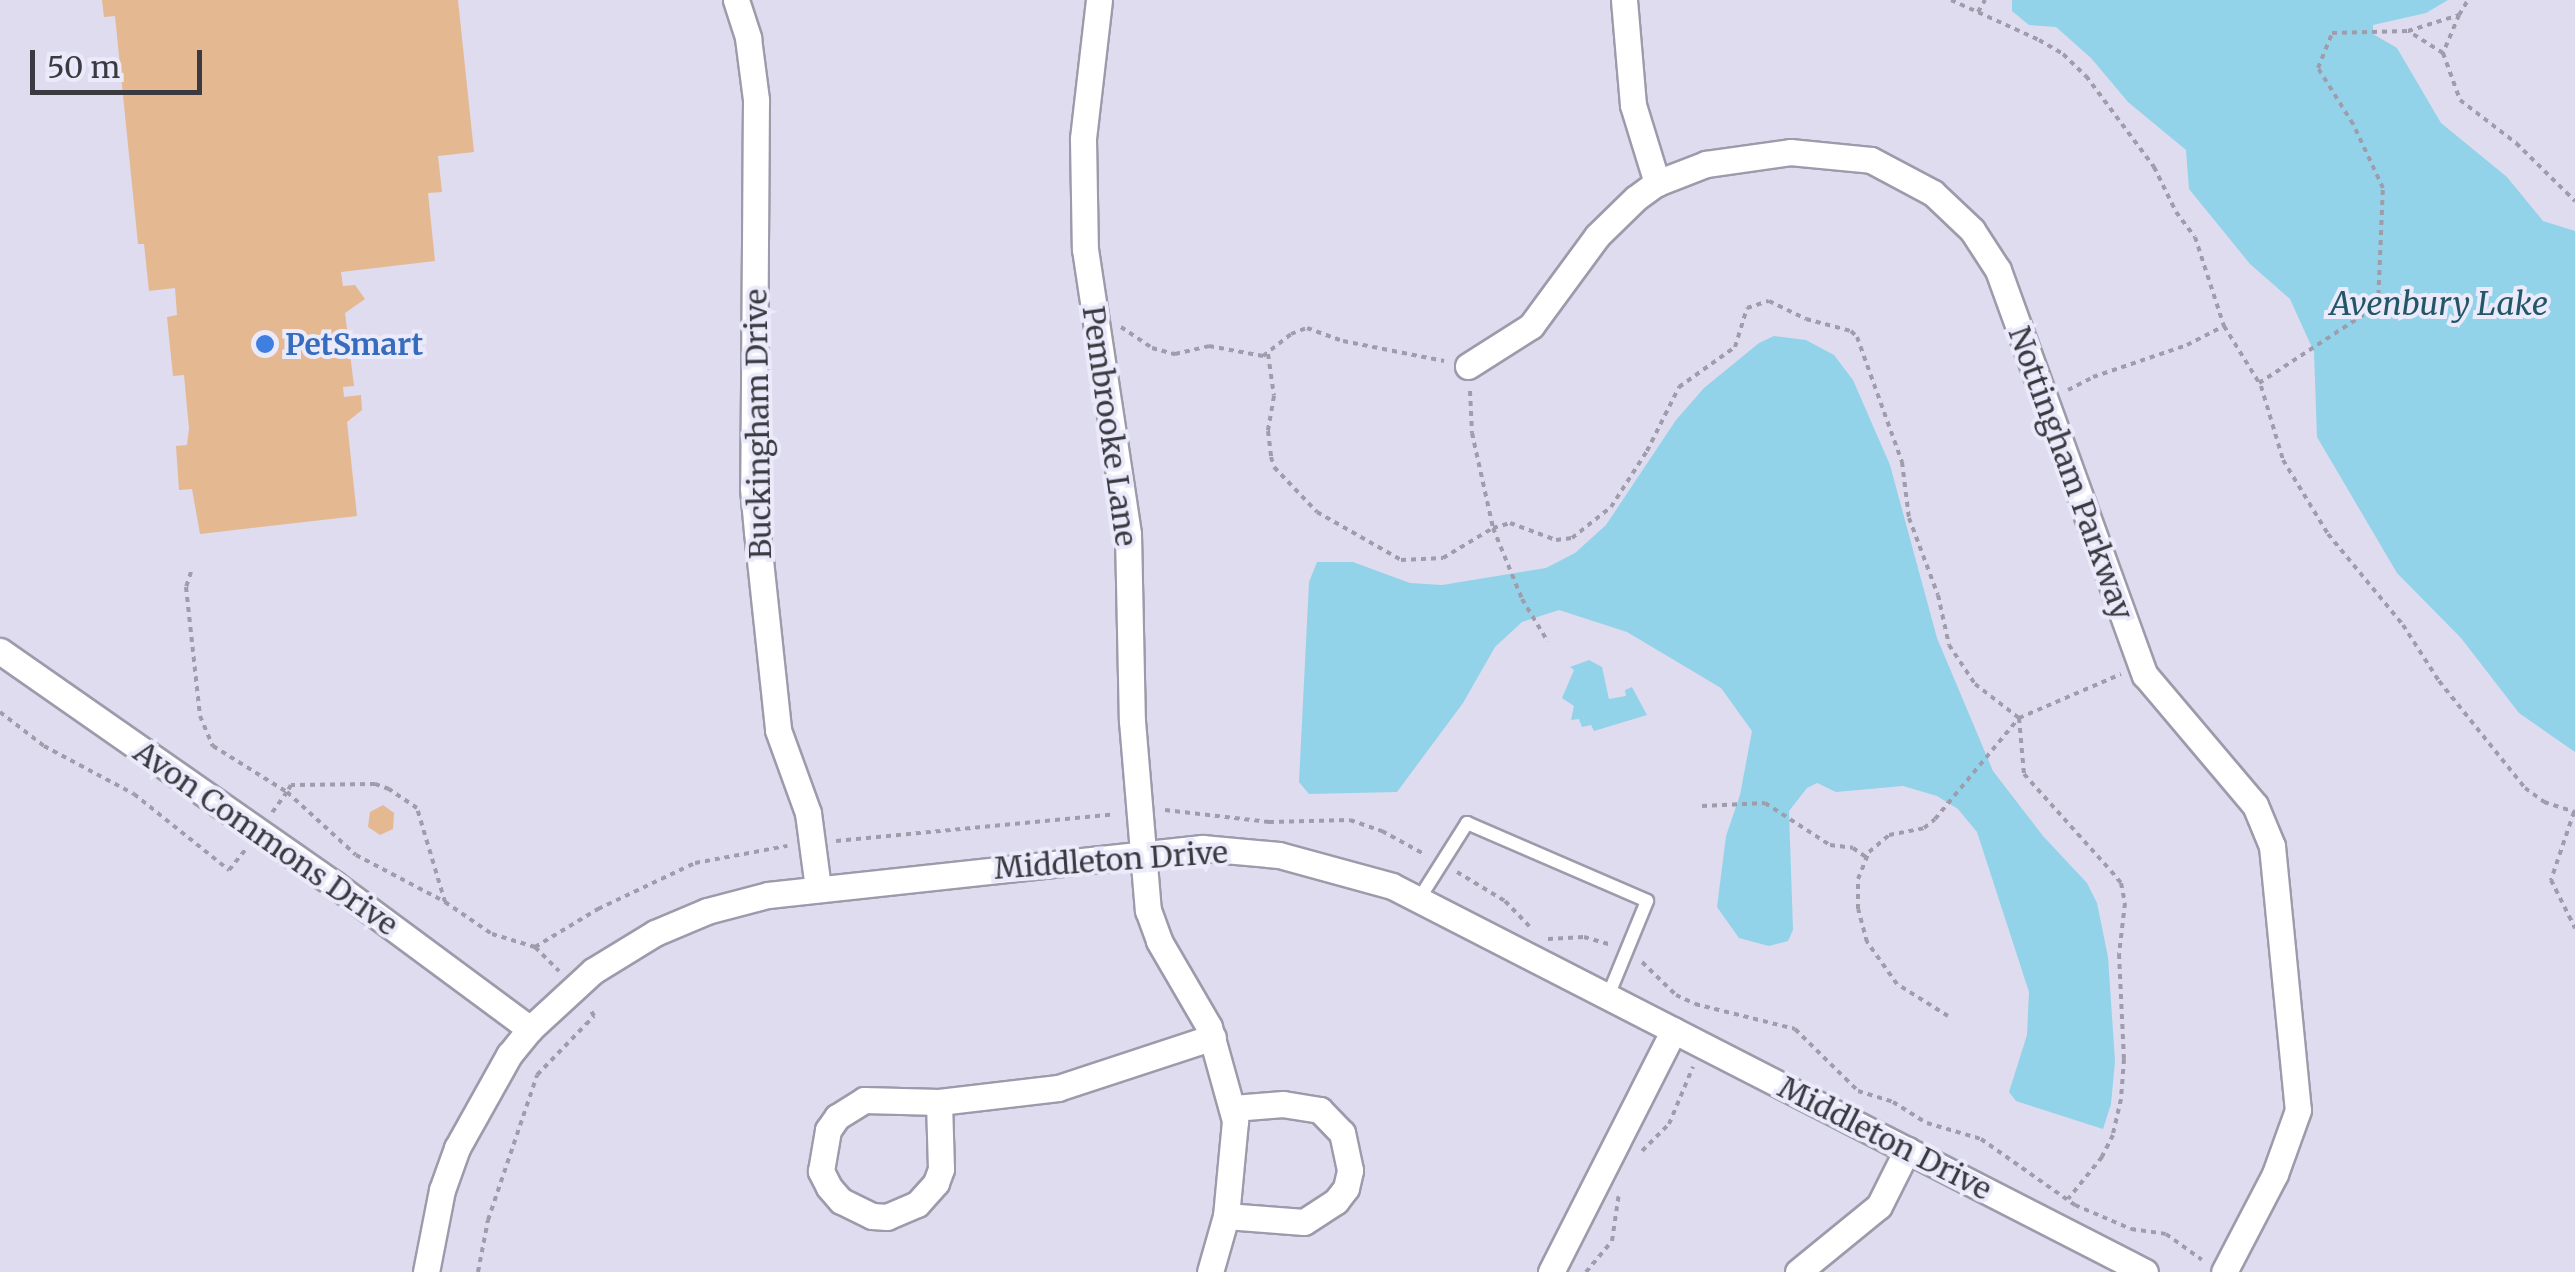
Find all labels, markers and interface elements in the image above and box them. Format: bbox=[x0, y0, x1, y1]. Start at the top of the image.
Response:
scale bar bbox=[35, 30, 208, 92]
text: 50 m bbox=[47, 48, 120, 86]
water label: Avenbury Lake bbox=[2330, 285, 2548, 323]
street label: Buckingham Drive bbox=[738, 288, 778, 560]
street label: Pembrooke Lane bbox=[1075, 304, 1145, 548]
street label: Nottingham Parkway bbox=[2001, 322, 2141, 624]
place label: PetSmart bbox=[285, 326, 423, 362]
marker: PetSmart bbox=[254, 333, 276, 355]
street label: Avon Commons Drive bbox=[127, 733, 405, 943]
street label: Middleton Drive bbox=[993, 834, 1229, 886]
street label: Middleton Drive bbox=[1772, 1069, 1998, 1207]

